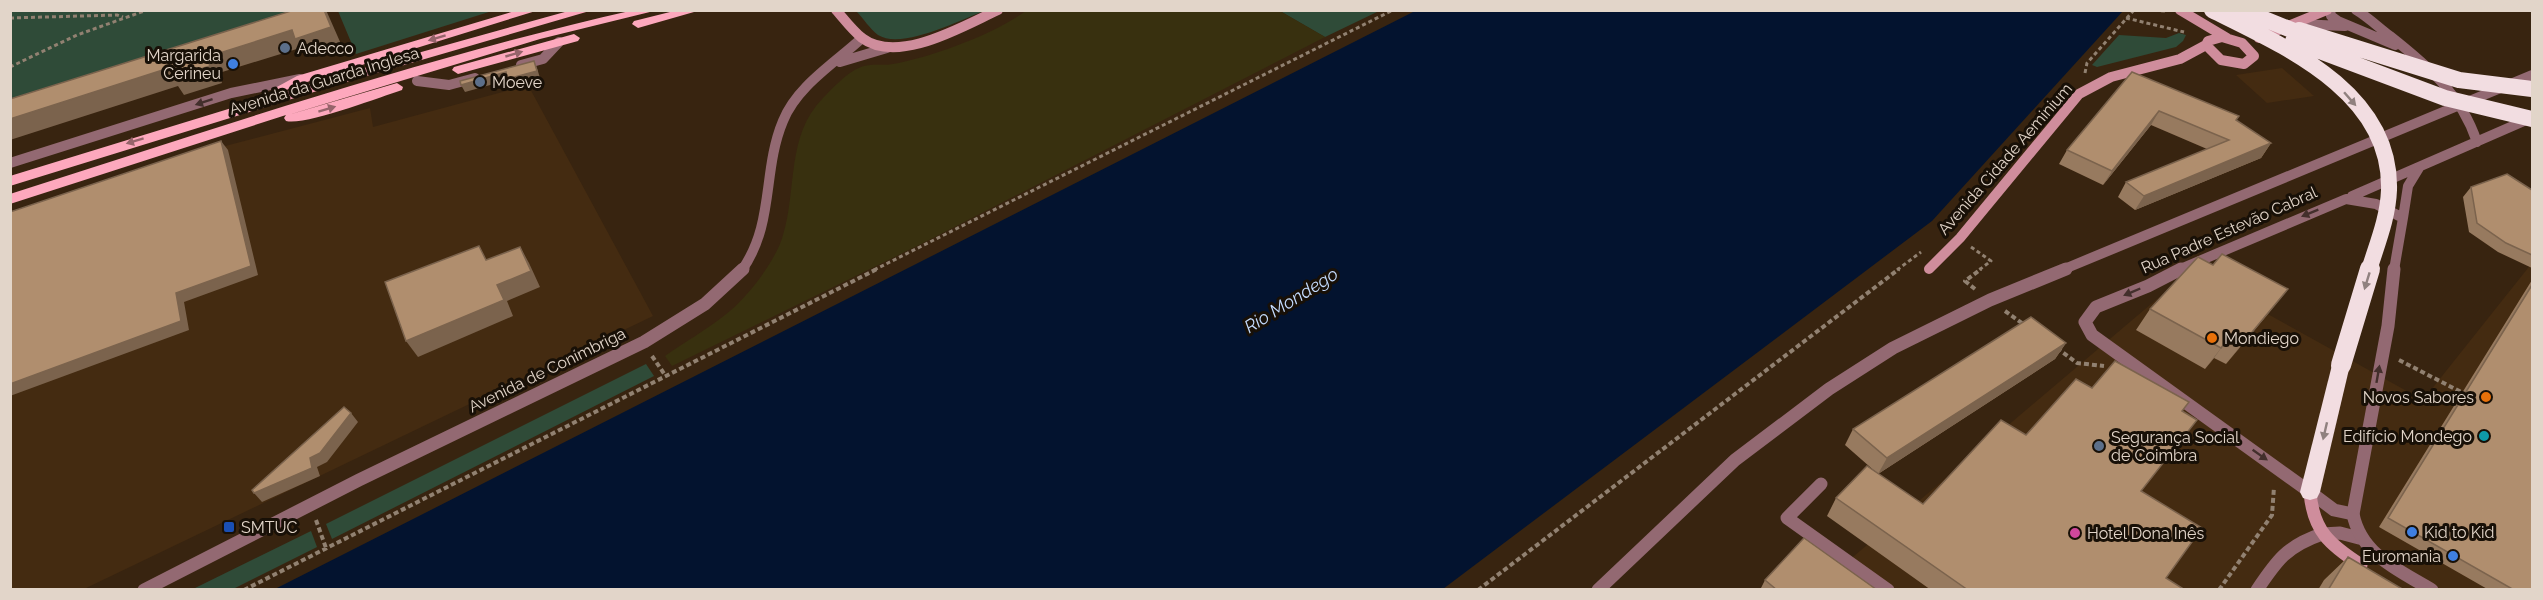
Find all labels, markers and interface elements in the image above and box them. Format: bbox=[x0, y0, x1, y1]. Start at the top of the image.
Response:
one-way arrow bbox=[428, 34, 446, 43]
place label: Adecco bbox=[297, 39, 354, 58]
marker: Adecco bbox=[278, 41, 292, 55]
street label: Avenida da Guarda Inglesa bbox=[227, 43, 421, 119]
place label: Margarida Cerineu bbox=[147, 46, 221, 83]
one-way arrow bbox=[505, 49, 523, 58]
marker: Margarida Cerineu bbox=[226, 57, 240, 71]
place label: Moeve bbox=[492, 73, 542, 92]
marker: Moeve bbox=[473, 75, 487, 89]
street label: Avenida Cidade Aeminium bbox=[1934, 79, 2076, 239]
one-way arrow bbox=[2344, 91, 2357, 107]
one-way arrow bbox=[195, 98, 213, 107]
one-way arrow bbox=[318, 104, 336, 113]
one-way arrow bbox=[126, 137, 144, 147]
street label: Rua Padre Estevão Cabral bbox=[2138, 182, 2321, 277]
one-way arrow bbox=[2301, 209, 2319, 218]
water label: Rio Mondego bbox=[1240, 263, 1342, 337]
one-way arrow bbox=[2362, 272, 2371, 290]
one-way arrow bbox=[2123, 288, 2141, 297]
street label: Avenida de Conímbriga bbox=[465, 324, 629, 416]
place label: Mondiego bbox=[2224, 329, 2299, 348]
marker: Mondiego bbox=[2205, 331, 2219, 345]
one-way arrow bbox=[2374, 364, 2383, 383]
place label: Novos Sabores bbox=[2363, 388, 2474, 407]
marker: Novos Sabores bbox=[2479, 390, 2493, 404]
one-way arrow bbox=[2320, 422, 2330, 440]
place label: Edifício Mondego bbox=[2343, 427, 2472, 446]
place label: Segurança Social de Coimbra bbox=[2111, 428, 2240, 465]
marker: Edifício Mondego bbox=[2477, 429, 2491, 443]
marker: Segurança Social de Coimbra bbox=[2092, 439, 2106, 453]
one-way arrow bbox=[2252, 449, 2268, 461]
place label: SMTUC bbox=[241, 518, 298, 537]
marker: SMTUC bbox=[222, 520, 236, 534]
place label: Kid to Kid bbox=[2424, 523, 2494, 542]
place label: Hotel Dona Inês bbox=[2087, 524, 2204, 543]
marker: Kid to Kid bbox=[2405, 525, 2419, 539]
marker: Hotel Dona Inês bbox=[2068, 526, 2082, 540]
place label: Euromania bbox=[2362, 547, 2441, 566]
marker: Euromania bbox=[2446, 549, 2460, 563]

